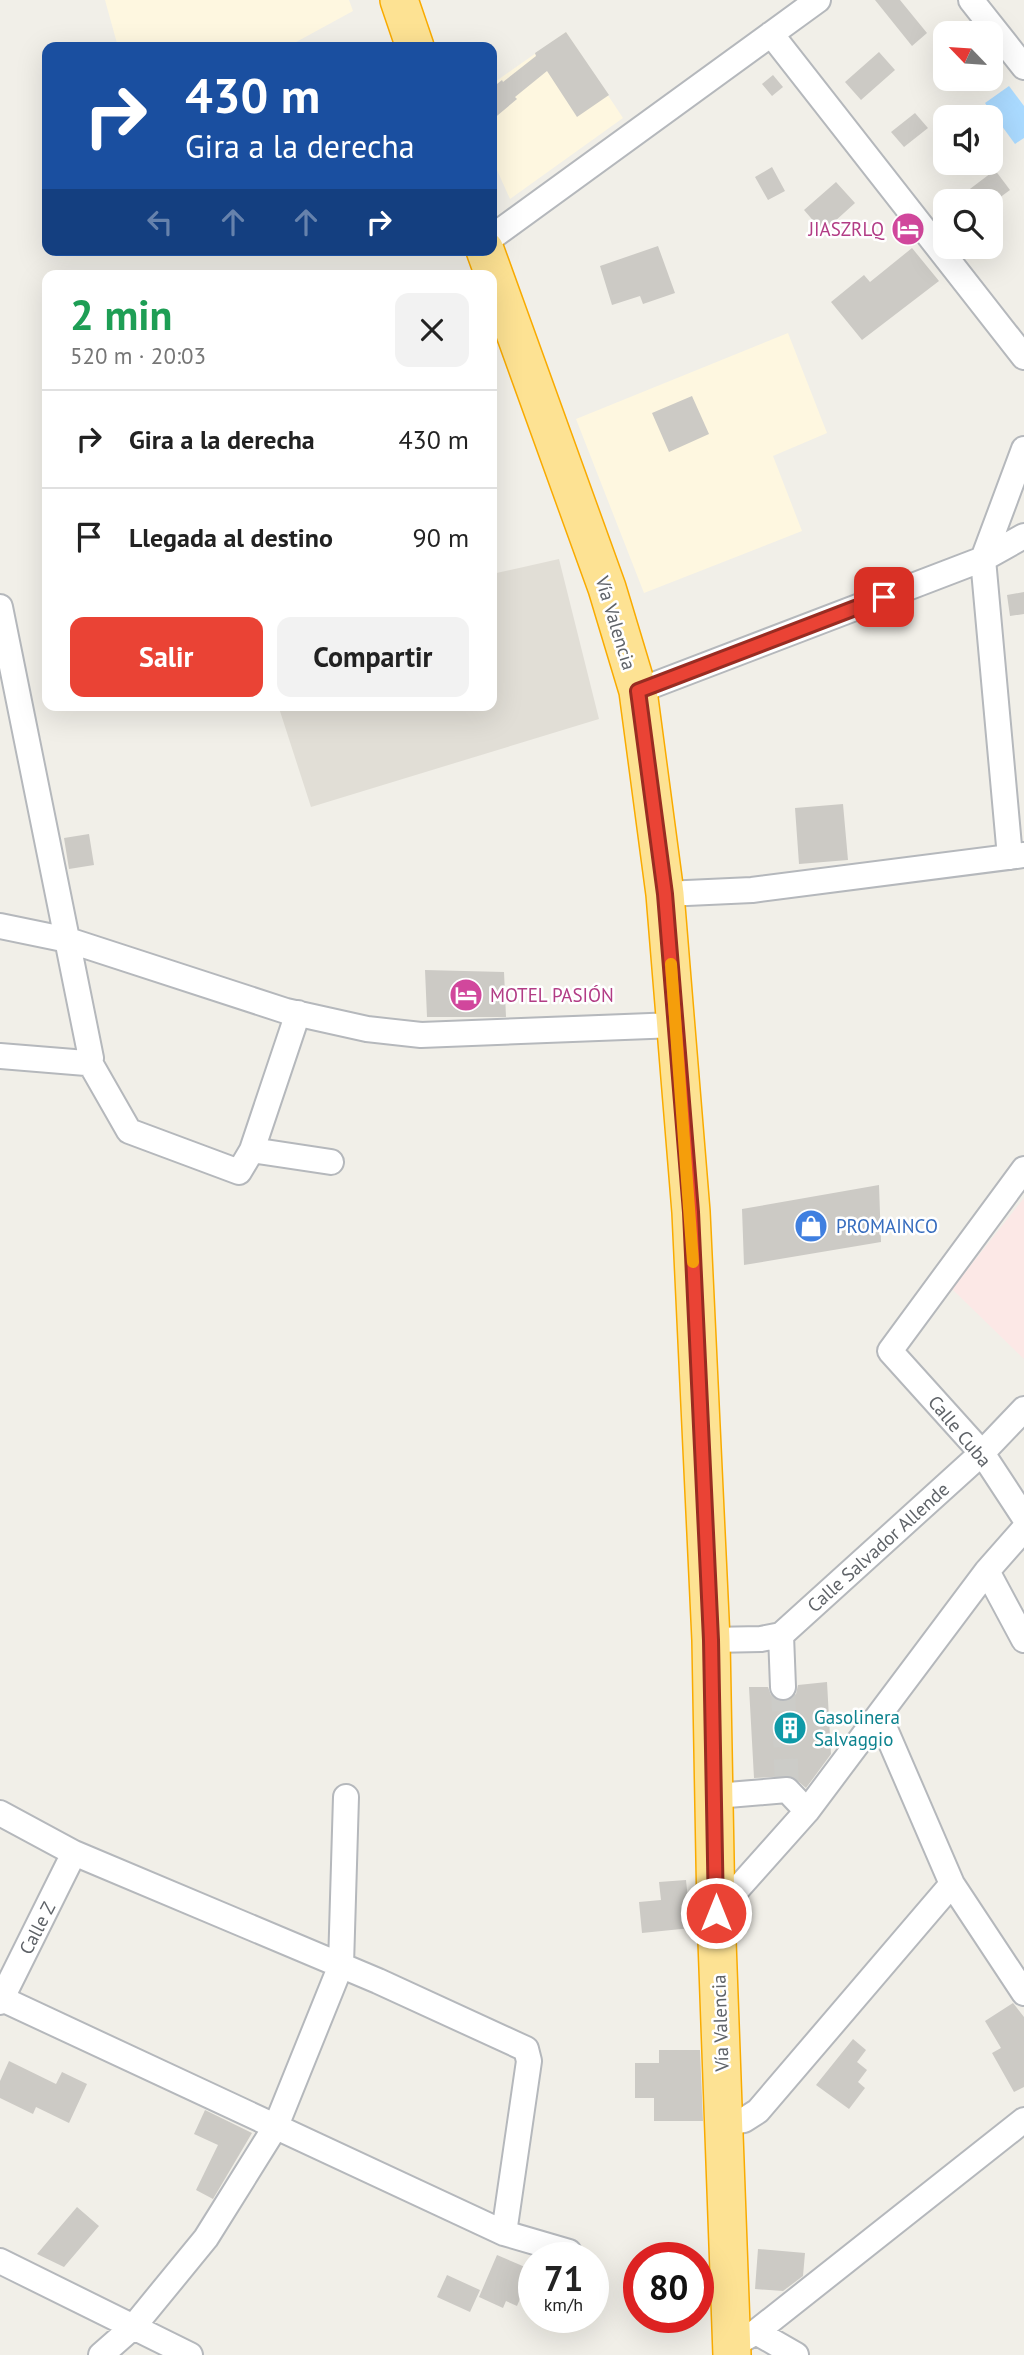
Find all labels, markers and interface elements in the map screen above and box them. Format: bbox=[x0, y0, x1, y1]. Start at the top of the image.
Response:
north arrow bbox=[933, 21, 1003, 91]
map controls bbox=[933, 21, 1003, 259]
text: 430 m bbox=[185, 63, 320, 127]
icon: right bbox=[70, 70, 161, 161]
button: sound bbox=[933, 105, 1003, 175]
text: Gira a la derecha bbox=[185, 125, 415, 167]
button: search bbox=[933, 189, 1003, 259]
icon: left bbox=[141, 203, 179, 241]
icon: ahead bbox=[214, 203, 252, 241]
icon: ahead bbox=[287, 203, 325, 241]
icon: right bbox=[360, 203, 398, 241]
hotel icon: JIASZRLQ bbox=[889, 210, 927, 248]
place label: JIASZRLQ bbox=[808, 217, 885, 241]
text: 2 min bbox=[70, 287, 172, 342]
button: close bbox=[395, 293, 469, 367]
text: 520 m · 20:03 bbox=[70, 341, 206, 370]
icon: right bbox=[70, 420, 108, 458]
text: Gira a la derecha bbox=[129, 423, 315, 456]
text: 430 m bbox=[398, 423, 469, 456]
icon: arrive bbox=[70, 518, 108, 556]
text: Llegada al destino bbox=[129, 521, 333, 554]
text: 90 m bbox=[413, 521, 469, 554]
pin bbox=[854, 567, 914, 627]
street label: Vía Valencia bbox=[590, 572, 642, 673]
icon: arrive bbox=[865, 578, 903, 616]
button: Salir bbox=[70, 617, 263, 697]
button: Compartir bbox=[277, 617, 469, 697]
hotel icon: MOTEL PASIÓN bbox=[447, 976, 485, 1014]
place label: MOTEL PASIÓN bbox=[490, 983, 614, 1007]
shop icon: PROMAINCO bbox=[792, 1207, 830, 1245]
place label: PROMAINCO bbox=[836, 1214, 938, 1238]
street label: Calle Cuba bbox=[923, 1390, 997, 1472]
street label: Calle Salvador Allende bbox=[802, 1477, 954, 1617]
place label: Gasolinera Salvaggio bbox=[814, 1705, 900, 1751]
building icon: Gasolinera Salvaggio bbox=[771, 1709, 809, 1747]
position arrow bbox=[679, 1876, 753, 1950]
street label: Calle Z bbox=[14, 1898, 60, 1958]
street label: Vía Valencia bbox=[706, 1974, 734, 2073]
speed limit sign: 80 bbox=[623, 2242, 714, 2333]
text: 71 bbox=[544, 2255, 583, 2301]
text: km/h bbox=[544, 2293, 583, 2316]

